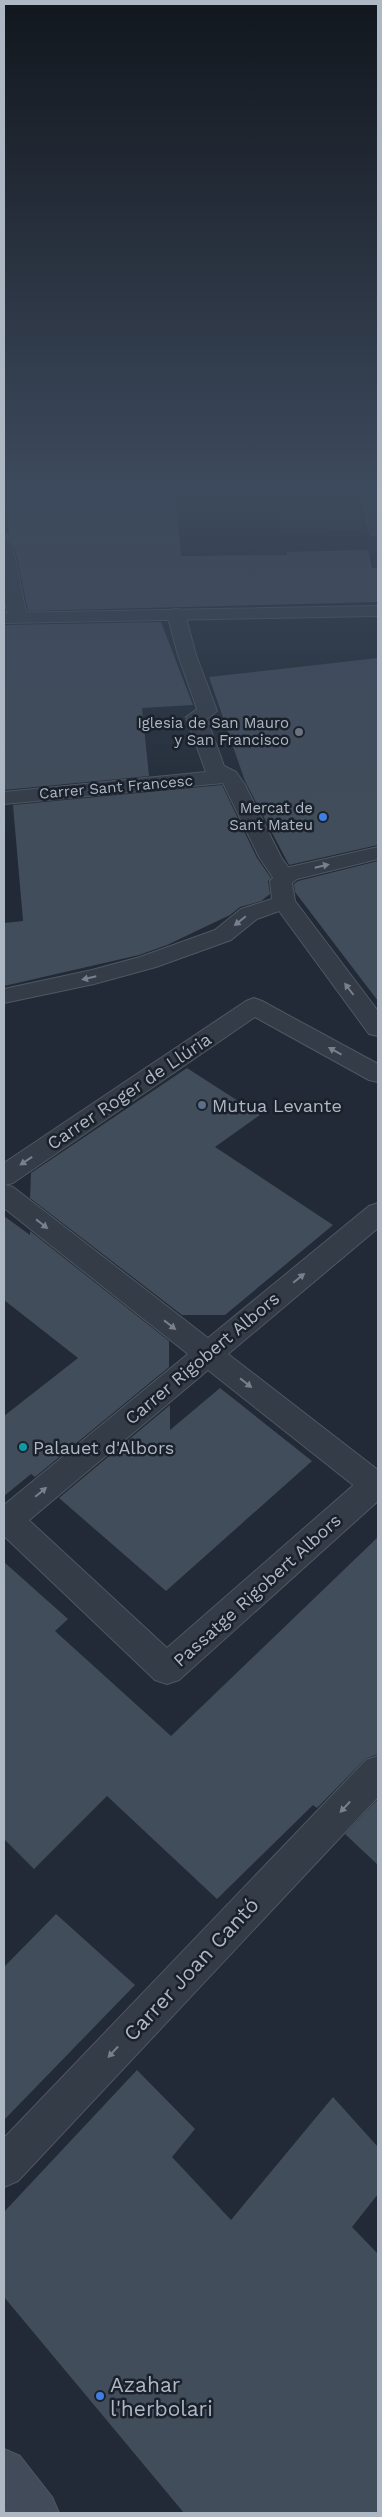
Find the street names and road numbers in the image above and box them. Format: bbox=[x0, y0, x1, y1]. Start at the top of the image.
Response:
street label: Carrer Sant Francesc bbox=[38, 771, 194, 803]
street label: Carrer Roger de Llúria bbox=[43, 1028, 215, 1154]
street label: Carrer Rigobert Albors bbox=[121, 1287, 283, 1429]
street label: Passatge Rigobert Albors bbox=[169, 1509, 345, 1671]
street label: Carrer Joan Cantó bbox=[118, 1892, 264, 2046]

